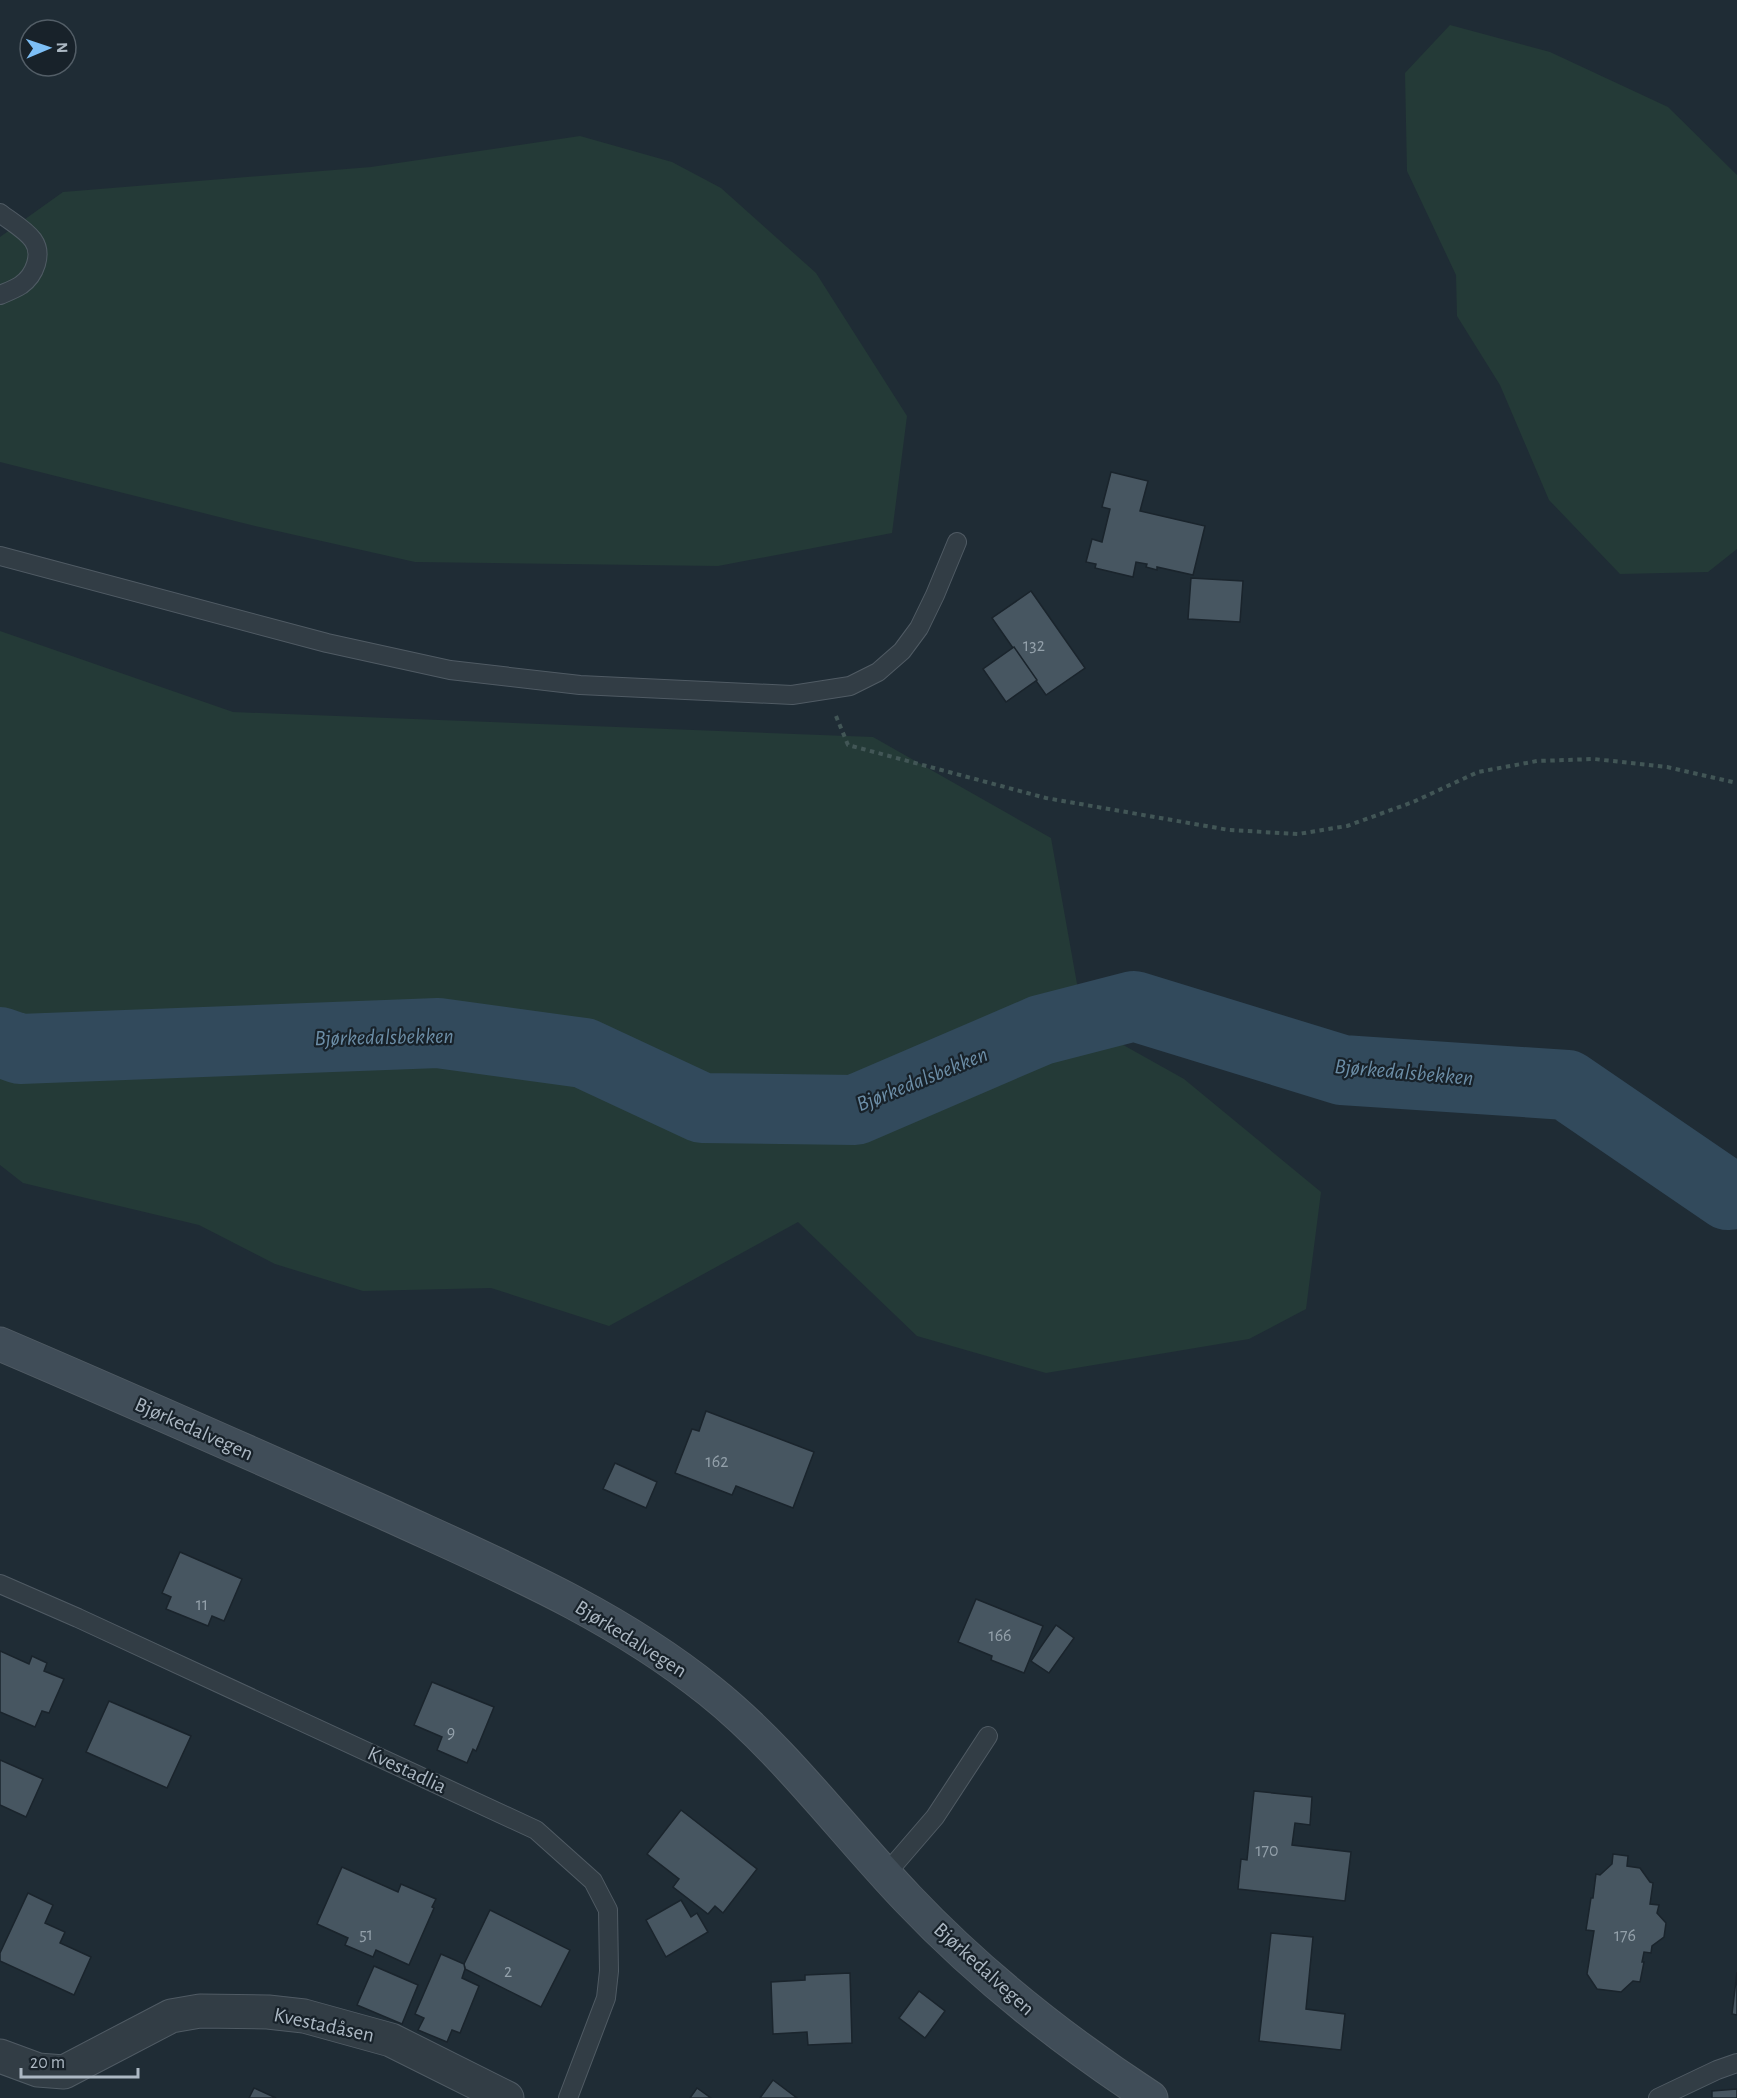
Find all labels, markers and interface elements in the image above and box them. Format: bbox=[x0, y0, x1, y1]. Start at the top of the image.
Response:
north arrow bbox=[18, 18, 78, 78]
text: N bbox=[54, 42, 70, 53]
house number: 132 bbox=[1023, 637, 1045, 655]
water label: Bjørkedalsbekken bbox=[314, 1025, 454, 1049]
water label: Bjørkedalsbekken bbox=[853, 1043, 991, 1115]
water label: Bjørkedalsbekken bbox=[1334, 1055, 1474, 1089]
street label: Bjørkedalvegen bbox=[132, 1394, 256, 1464]
house number: 162 bbox=[706, 1453, 728, 1471]
house number: 11 bbox=[196, 1596, 208, 1614]
street label: Bjørkedalvegen bbox=[571, 1596, 691, 1682]
house number: 166 bbox=[988, 1627, 1012, 1645]
house number: 9 bbox=[447, 1724, 455, 1742]
street label: Kvestadlia bbox=[364, 1743, 450, 1797]
house number: 170 bbox=[1255, 1842, 1279, 1860]
street label: Bjørkedalvegen bbox=[930, 1919, 1038, 2019]
house number: 51 bbox=[359, 1926, 373, 1944]
house number: 176 bbox=[1614, 1927, 1636, 1945]
house number: 2 bbox=[504, 1963, 512, 1981]
street label: Kvestadåsen bbox=[272, 2004, 376, 2046]
scale bar bbox=[21, 2041, 138, 2079]
text: 20 m bbox=[30, 2054, 65, 2072]

